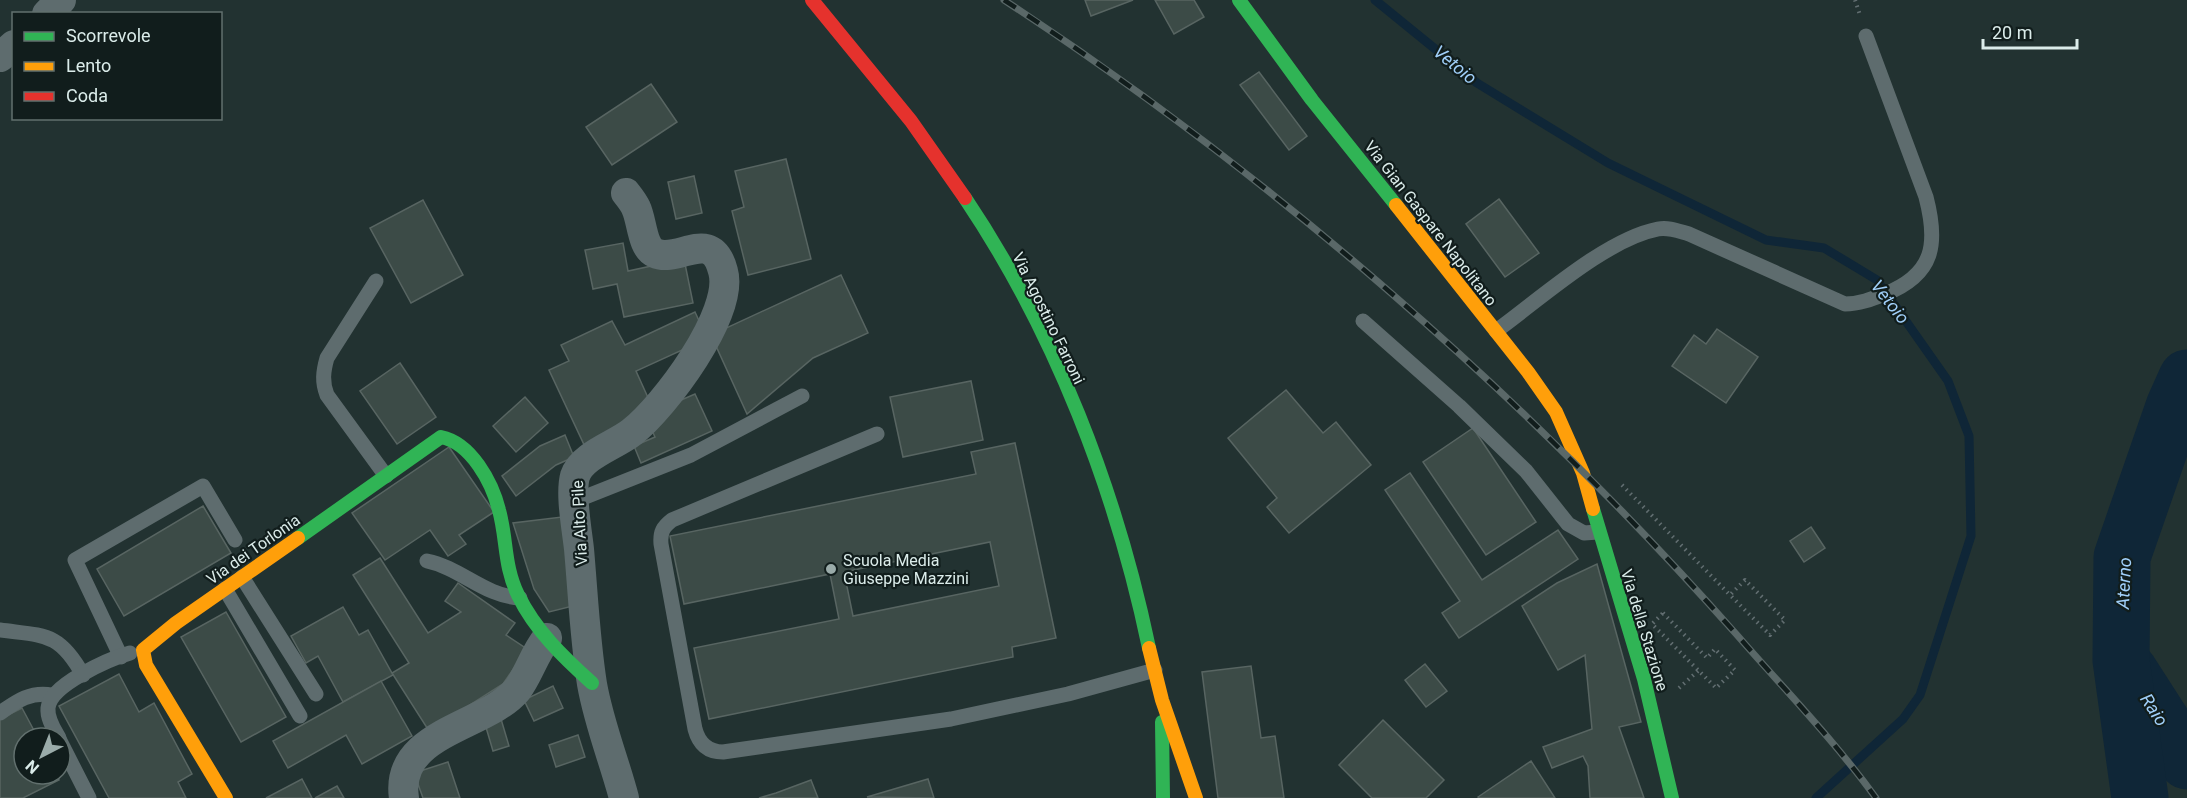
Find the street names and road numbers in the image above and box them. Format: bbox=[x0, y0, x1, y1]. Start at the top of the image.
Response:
street label: Via Gian Gaspare Napolitano bbox=[1360, 137, 1501, 310]
street label: Via Agostino Farroni bbox=[1008, 249, 1089, 387]
street label: Via Alto Pile bbox=[568, 480, 591, 566]
street label: Via dei Torlonia bbox=[203, 510, 304, 589]
street label: Via della Stazione bbox=[1617, 567, 1672, 693]

